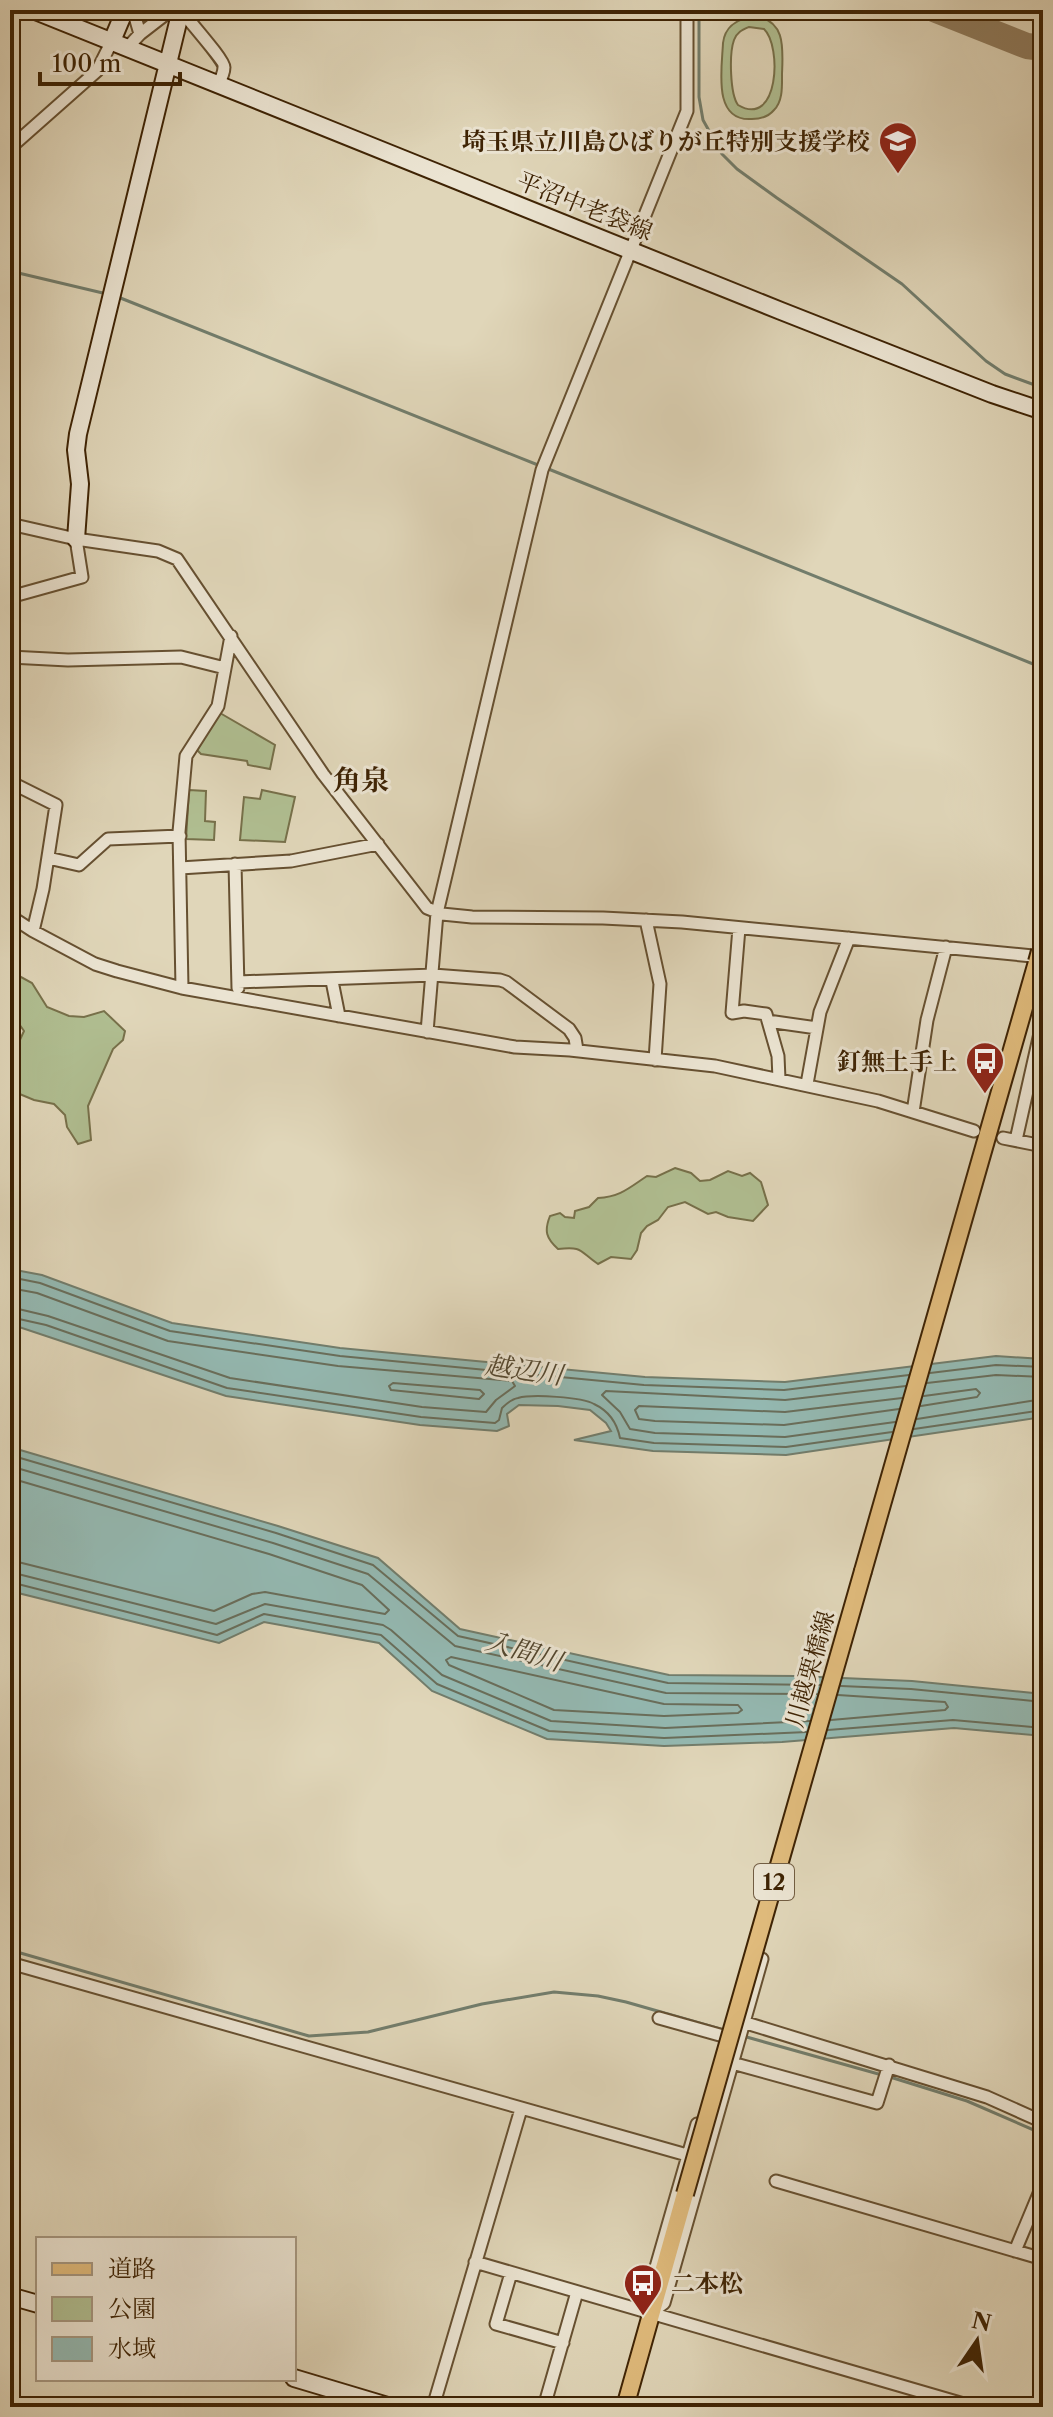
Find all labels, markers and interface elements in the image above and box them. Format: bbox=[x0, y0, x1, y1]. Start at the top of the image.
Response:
scale bar bbox=[40, 36, 180, 86]
text: 100 m bbox=[52, 49, 121, 78]
school or university icon: 埼玉県立川島ひばりが丘特別支援学校 bbox=[877, 120, 919, 175]
place label: 埼玉県立川島ひばりが丘特別支援学校 bbox=[462, 127, 870, 156]
street label: 平沼中老袋線 bbox=[513, 166, 657, 246]
district label: 角泉 bbox=[333, 763, 389, 797]
bus stop icon: 釘無土手上 bbox=[964, 1040, 1006, 1095]
place label: 釘無土手上 bbox=[837, 1047, 957, 1076]
water label: 越辺川 bbox=[483, 1349, 568, 1392]
street label: 川越栗橋線 bbox=[780, 1607, 840, 1731]
water label: 入間川 bbox=[482, 1624, 569, 1679]
road number: 12 bbox=[754, 1864, 794, 1900]
legend bbox=[36, 2237, 296, 2381]
text: 道路 bbox=[108, 2254, 156, 2283]
bus stop icon: 二本松 bbox=[622, 2262, 664, 2317]
place label: 二本松 bbox=[671, 2269, 743, 2298]
text: 公園 bbox=[108, 2294, 156, 2323]
north arrow bbox=[937, 2301, 1017, 2381]
text: N bbox=[969, 2307, 994, 2337]
text: 水域 bbox=[108, 2334, 156, 2363]

